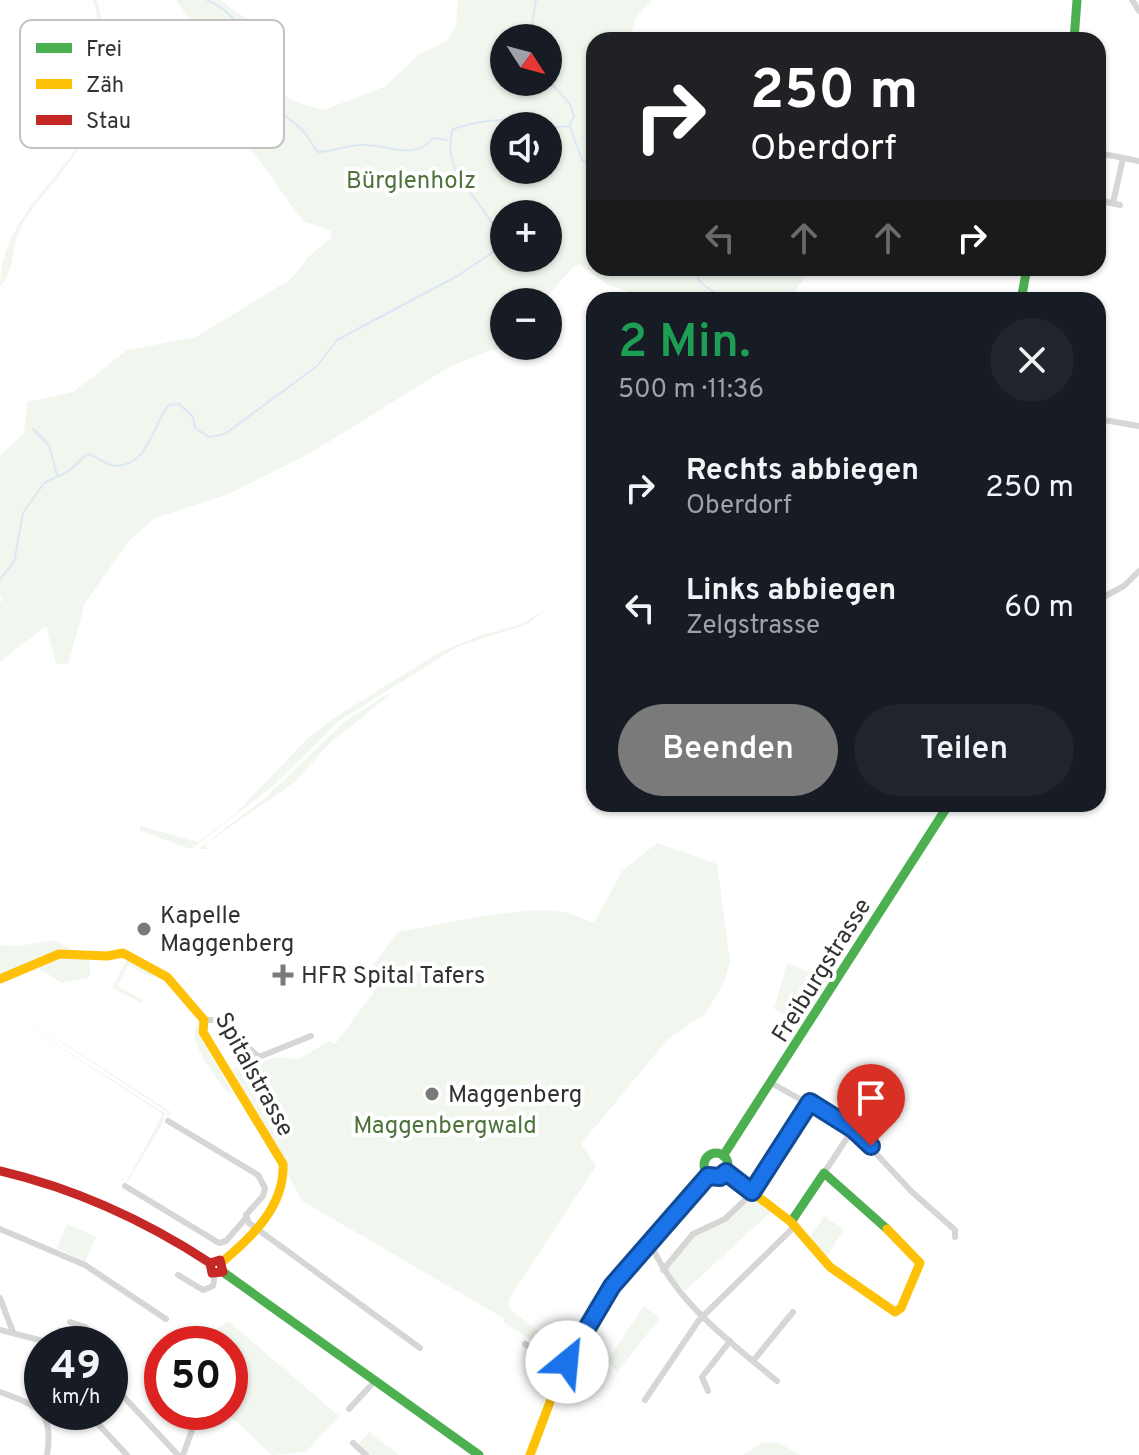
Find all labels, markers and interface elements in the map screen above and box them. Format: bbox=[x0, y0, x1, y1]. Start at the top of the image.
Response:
legend bbox=[20, 20, 284, 148]
north arrow bbox=[490, 24, 562, 96]
map controls bbox=[490, 24, 562, 360]
text: Frei bbox=[86, 37, 122, 64]
text: 250 m bbox=[750, 58, 918, 128]
icon: right bbox=[618, 64, 722, 168]
text: Zäh bbox=[86, 73, 124, 100]
text: Stau bbox=[86, 109, 131, 136]
button: sound bbox=[490, 112, 562, 184]
text: Oberdorf bbox=[750, 127, 896, 173]
park label: Bürglenholz bbox=[346, 167, 476, 197]
button: + bbox=[490, 200, 562, 272]
icon: left bbox=[698, 216, 742, 260]
icon: ahead bbox=[782, 216, 826, 260]
icon: ahead bbox=[866, 216, 910, 260]
icon: right bbox=[950, 216, 994, 260]
button: − bbox=[490, 288, 562, 360]
text: 2 Min. bbox=[618, 314, 751, 374]
button: close bbox=[990, 318, 1074, 402]
text: 500 m · 11:36 bbox=[618, 374, 764, 407]
text: Rechts abbiegen bbox=[686, 453, 919, 490]
icon: right bbox=[618, 466, 662, 510]
text: 250 m bbox=[985, 470, 1074, 507]
text: Oberdorf bbox=[686, 490, 792, 523]
text: Links abbiegen bbox=[686, 573, 896, 610]
icon: left bbox=[618, 586, 662, 630]
text: 60 m bbox=[1004, 590, 1074, 627]
text: Zelgstrasse bbox=[686, 610, 820, 643]
button: Beenden bbox=[618, 704, 838, 796]
button: Teilen bbox=[854, 704, 1074, 796]
street label: Freiburgstrasse bbox=[766, 893, 879, 1049]
place label: Kapelle Maggenberg bbox=[160, 902, 294, 960]
marker: Kapelle Maggenberg bbox=[135, 920, 153, 938]
place label: HFR Spital Tafers bbox=[301, 962, 485, 992]
marker: HFR Spital Tafers bbox=[272, 964, 294, 986]
street label: Spitalstrasse bbox=[207, 1008, 300, 1142]
pin bbox=[837, 1064, 905, 1146]
icon: arrive bbox=[849, 1076, 893, 1120]
place label: Maggenberg bbox=[448, 1081, 582, 1111]
marker: Maggenberg bbox=[423, 1085, 441, 1103]
park label: Maggenbergwald bbox=[353, 1112, 537, 1142]
position arrow bbox=[525, 1320, 609, 1404]
speed limit sign: 50 bbox=[144, 1326, 248, 1430]
text: 49 bbox=[51, 1343, 101, 1393]
text: km/h bbox=[52, 1385, 100, 1411]

